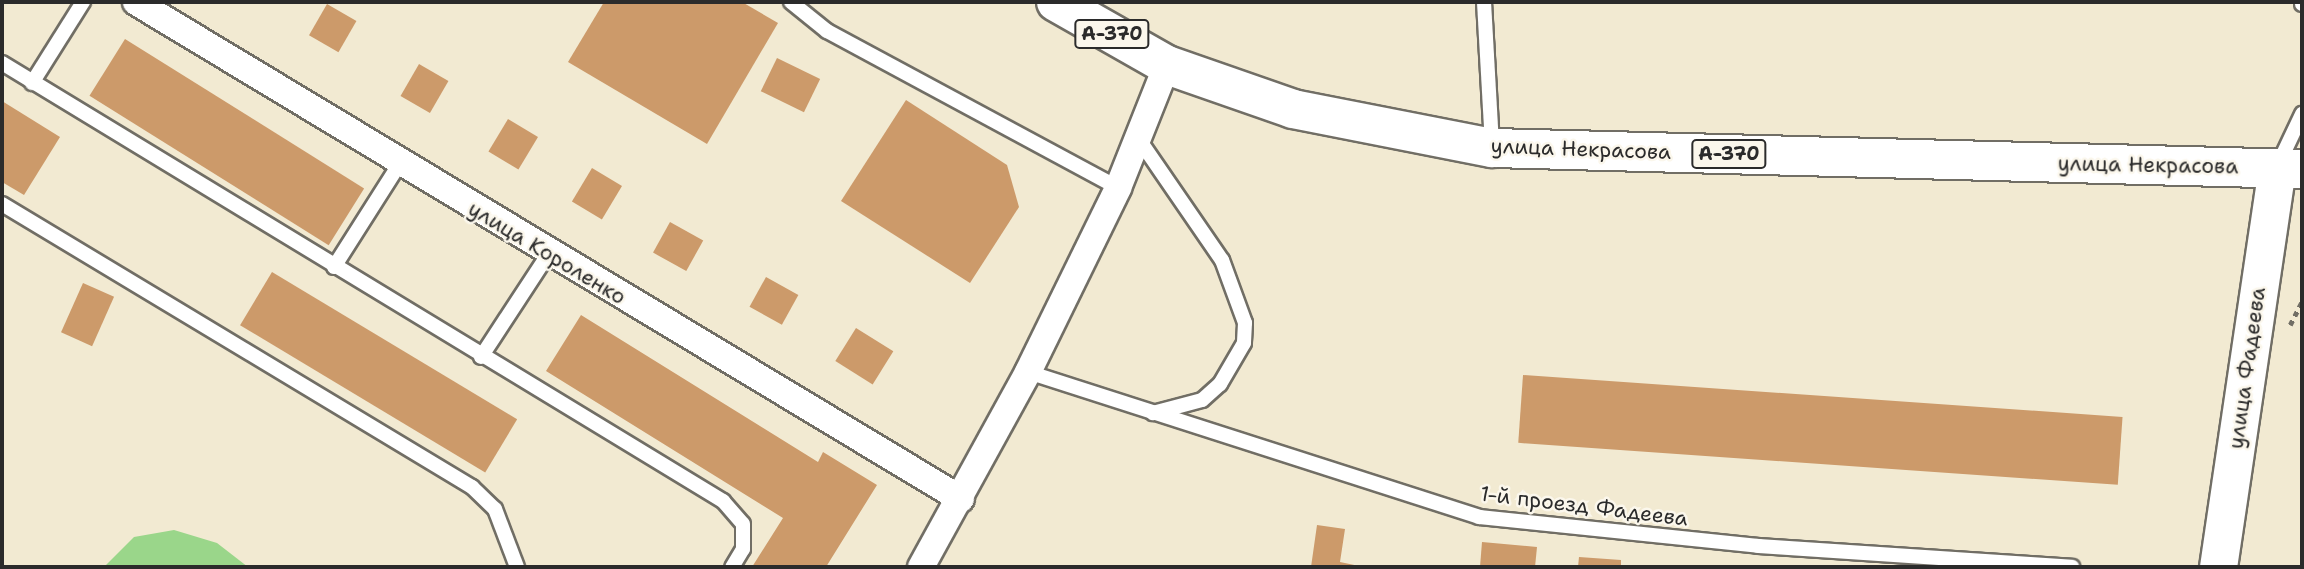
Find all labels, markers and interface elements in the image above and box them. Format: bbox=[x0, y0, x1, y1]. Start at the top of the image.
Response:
road number: А-370 bbox=[1074, 18, 1150, 50]
street label: улица Некрасова bbox=[1490, 133, 1672, 165]
road number: А-370 bbox=[1690, 138, 1768, 170]
street label: улица Некрасова bbox=[2058, 151, 2238, 179]
street label: улица Короленко bbox=[464, 196, 630, 310]
street label: улица Фадеева bbox=[2223, 286, 2271, 450]
street label: 1-й проезд Фадеева bbox=[1479, 481, 1689, 531]

